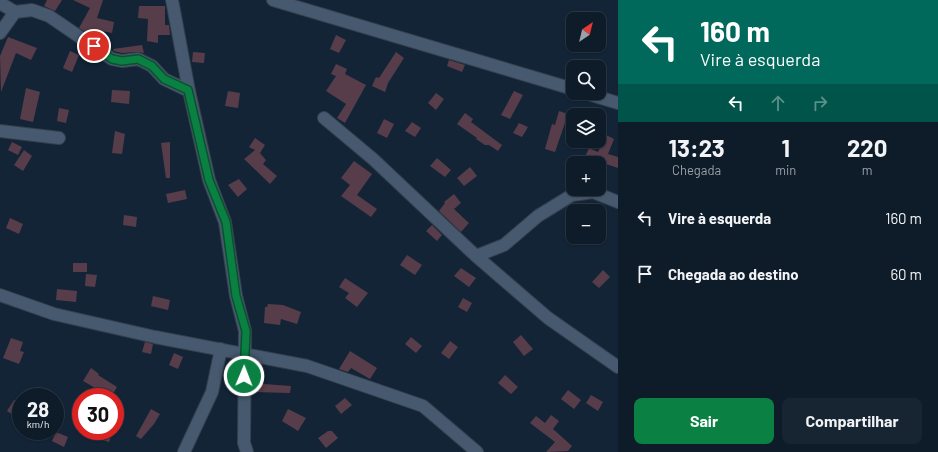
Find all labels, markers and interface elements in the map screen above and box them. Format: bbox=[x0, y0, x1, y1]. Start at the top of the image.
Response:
north arrow bbox=[566, 12, 606, 52]
map controls bbox=[566, 12, 606, 244]
text: 160 m bbox=[700, 14, 770, 48]
icon: left bbox=[634, 16, 686, 68]
pin bbox=[77, 29, 111, 63]
icon: arrive bbox=[83, 35, 105, 57]
text: Vire à esquerda bbox=[700, 48, 820, 70]
button: search bbox=[566, 60, 606, 100]
icon: left bbox=[725, 92, 747, 114]
icon: ahead bbox=[767, 92, 789, 114]
icon: right bbox=[809, 92, 831, 114]
button: layers bbox=[566, 108, 606, 148]
text: 13:23 bbox=[669, 133, 725, 162]
text: 1 bbox=[782, 133, 790, 162]
text: 220 bbox=[847, 133, 887, 162]
button: + bbox=[566, 156, 606, 196]
text: Chegada bbox=[672, 162, 721, 178]
text: min bbox=[775, 162, 796, 178]
text: m bbox=[862, 162, 873, 178]
button: − bbox=[566, 204, 606, 244]
icon: left bbox=[634, 207, 656, 229]
text: Vire à esquerda bbox=[668, 209, 771, 227]
text: 160 m bbox=[885, 209, 922, 227]
icon: arrive bbox=[634, 263, 656, 285]
text: Chegada ao destino bbox=[668, 265, 799, 283]
text: 60 m bbox=[890, 265, 922, 283]
position arrow bbox=[223, 355, 265, 397]
speed limit sign: 30 bbox=[72, 388, 124, 440]
text: 28 bbox=[27, 397, 49, 421]
button: Sair bbox=[634, 398, 774, 444]
button: Compartilhar bbox=[782, 398, 922, 444]
text: km/h bbox=[27, 418, 49, 430]

